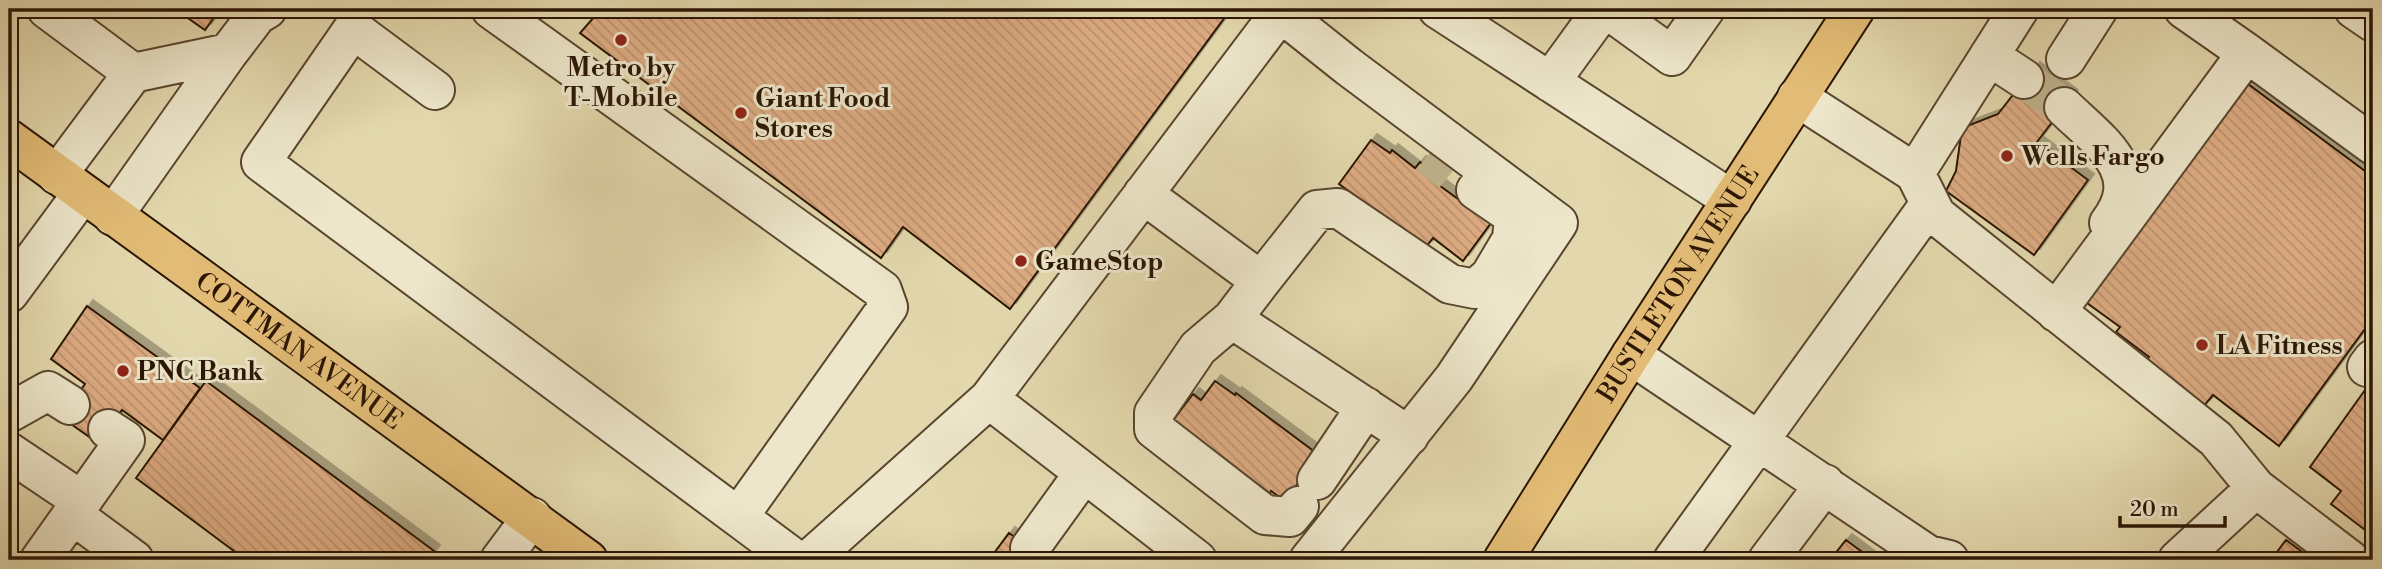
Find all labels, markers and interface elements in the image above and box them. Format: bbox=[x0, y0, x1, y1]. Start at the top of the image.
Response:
marker: Metro by T-Mobile bbox=[613, 32, 629, 48]
place label: Metro by T-Mobile bbox=[564, 52, 678, 114]
place label: Giant Food Stores bbox=[755, 83, 890, 145]
marker: Giant Food Stores bbox=[733, 105, 749, 121]
place label: Wells Fargo bbox=[2020, 141, 2165, 173]
marker: Wells Fargo bbox=[1999, 148, 2015, 164]
street label: BUSTLETON AVENUE bbox=[1590, 160, 1766, 409]
place label: GameStop bbox=[1035, 246, 1164, 278]
marker: GameStop bbox=[1013, 253, 1029, 269]
street label: COTTMAN AVENUE bbox=[189, 265, 409, 437]
place label: LA Fitness bbox=[2216, 330, 2343, 362]
marker: LA Fitness bbox=[2194, 337, 2210, 353]
place label: PNC Bank bbox=[137, 356, 264, 388]
marker: PNC Bank bbox=[115, 363, 131, 379]
scale bar bbox=[2120, 485, 2224, 529]
text: 20 m bbox=[2130, 497, 2179, 523]

